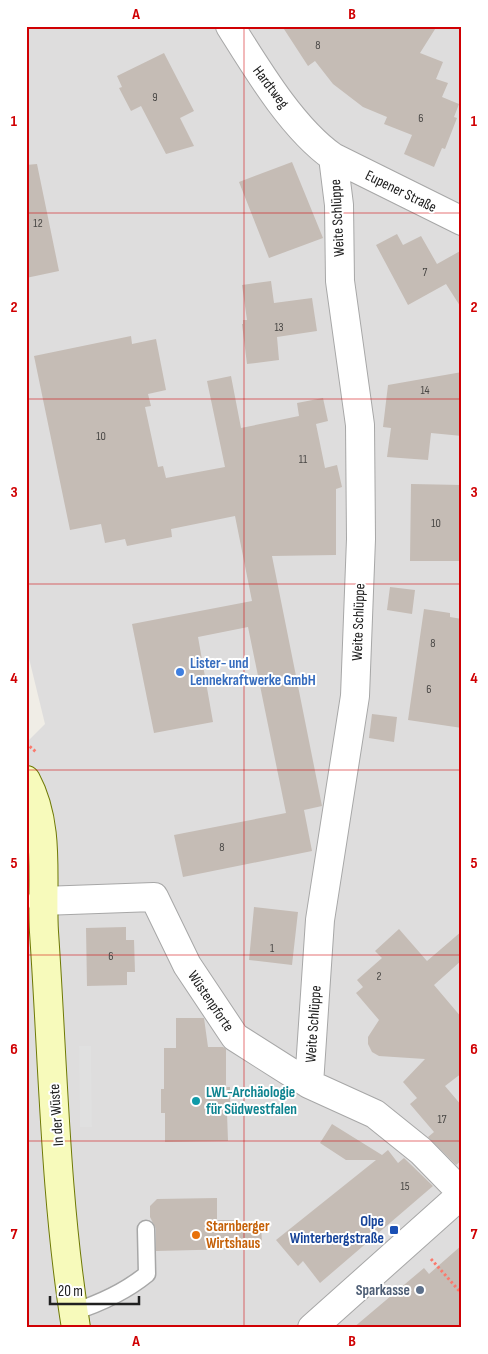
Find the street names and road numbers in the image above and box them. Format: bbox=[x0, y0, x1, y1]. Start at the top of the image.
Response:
street label: Hardtweg bbox=[248, 62, 293, 112]
street label: Eupener Straße bbox=[362, 166, 440, 217]
street label: Weite Schlüppe bbox=[326, 179, 349, 257]
street label: Weite Schlüppe bbox=[348, 583, 369, 661]
street label: Wüstenpforte bbox=[183, 967, 238, 1035]
street label: Weite Schlüppe bbox=[301, 985, 326, 1063]
street label: In der Wüste bbox=[45, 1083, 68, 1147]

